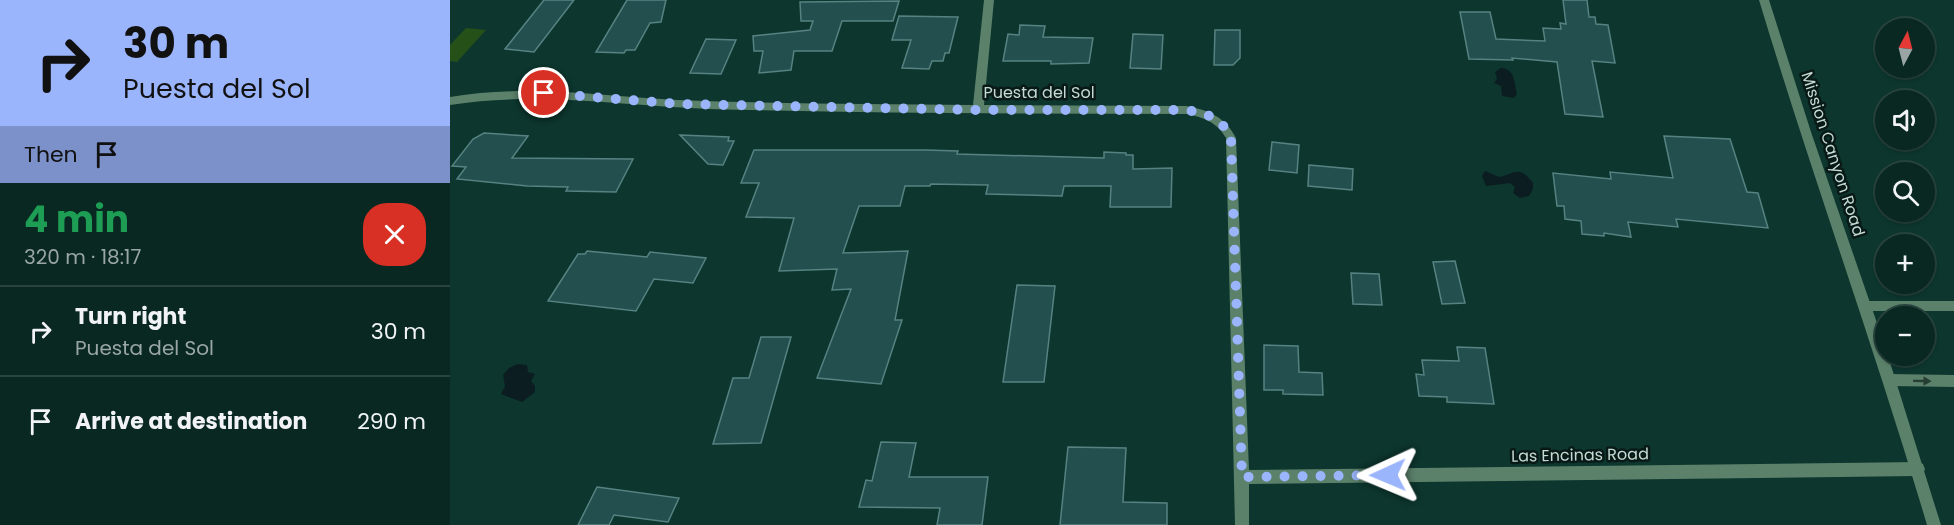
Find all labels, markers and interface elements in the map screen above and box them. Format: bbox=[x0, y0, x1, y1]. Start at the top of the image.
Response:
text: 30 m bbox=[123, 14, 229, 73]
north arrow bbox=[1875, 18, 1935, 78]
map controls bbox=[1875, 18, 1935, 366]
icon: right bbox=[24, 24, 102, 102]
pin bbox=[518, 67, 569, 118]
street label: Mission Canyon Road bbox=[1796, 69, 1870, 239]
text: Puesta del Sol bbox=[123, 70, 311, 107]
icon: arrive bbox=[527, 76, 560, 109]
street label: Puesta del Sol bbox=[983, 81, 1095, 104]
button: sound bbox=[1875, 90, 1935, 150]
icon: arrive bbox=[90, 138, 123, 171]
text: Then bbox=[24, 139, 78, 170]
button: search bbox=[1875, 162, 1935, 222]
text: 4 min bbox=[24, 194, 129, 245]
button: close bbox=[363, 203, 426, 266]
button: + bbox=[1875, 234, 1935, 294]
text: 320 m · 18:17 bbox=[24, 243, 141, 271]
text: Turn right bbox=[75, 301, 186, 332]
button: − bbox=[1875, 306, 1935, 366]
icon: right bbox=[24, 315, 57, 348]
text: 30 m bbox=[371, 316, 426, 347]
text: Puesta del Sol bbox=[75, 334, 214, 362]
one-way arrow bbox=[1913, 376, 1932, 385]
icon: arrive bbox=[24, 405, 57, 438]
text: Arrive at destination bbox=[75, 406, 307, 437]
text: 290 m bbox=[357, 406, 426, 437]
street label: Las Encinas Road bbox=[1511, 442, 1649, 468]
position arrow bbox=[1356, 443, 1420, 507]

